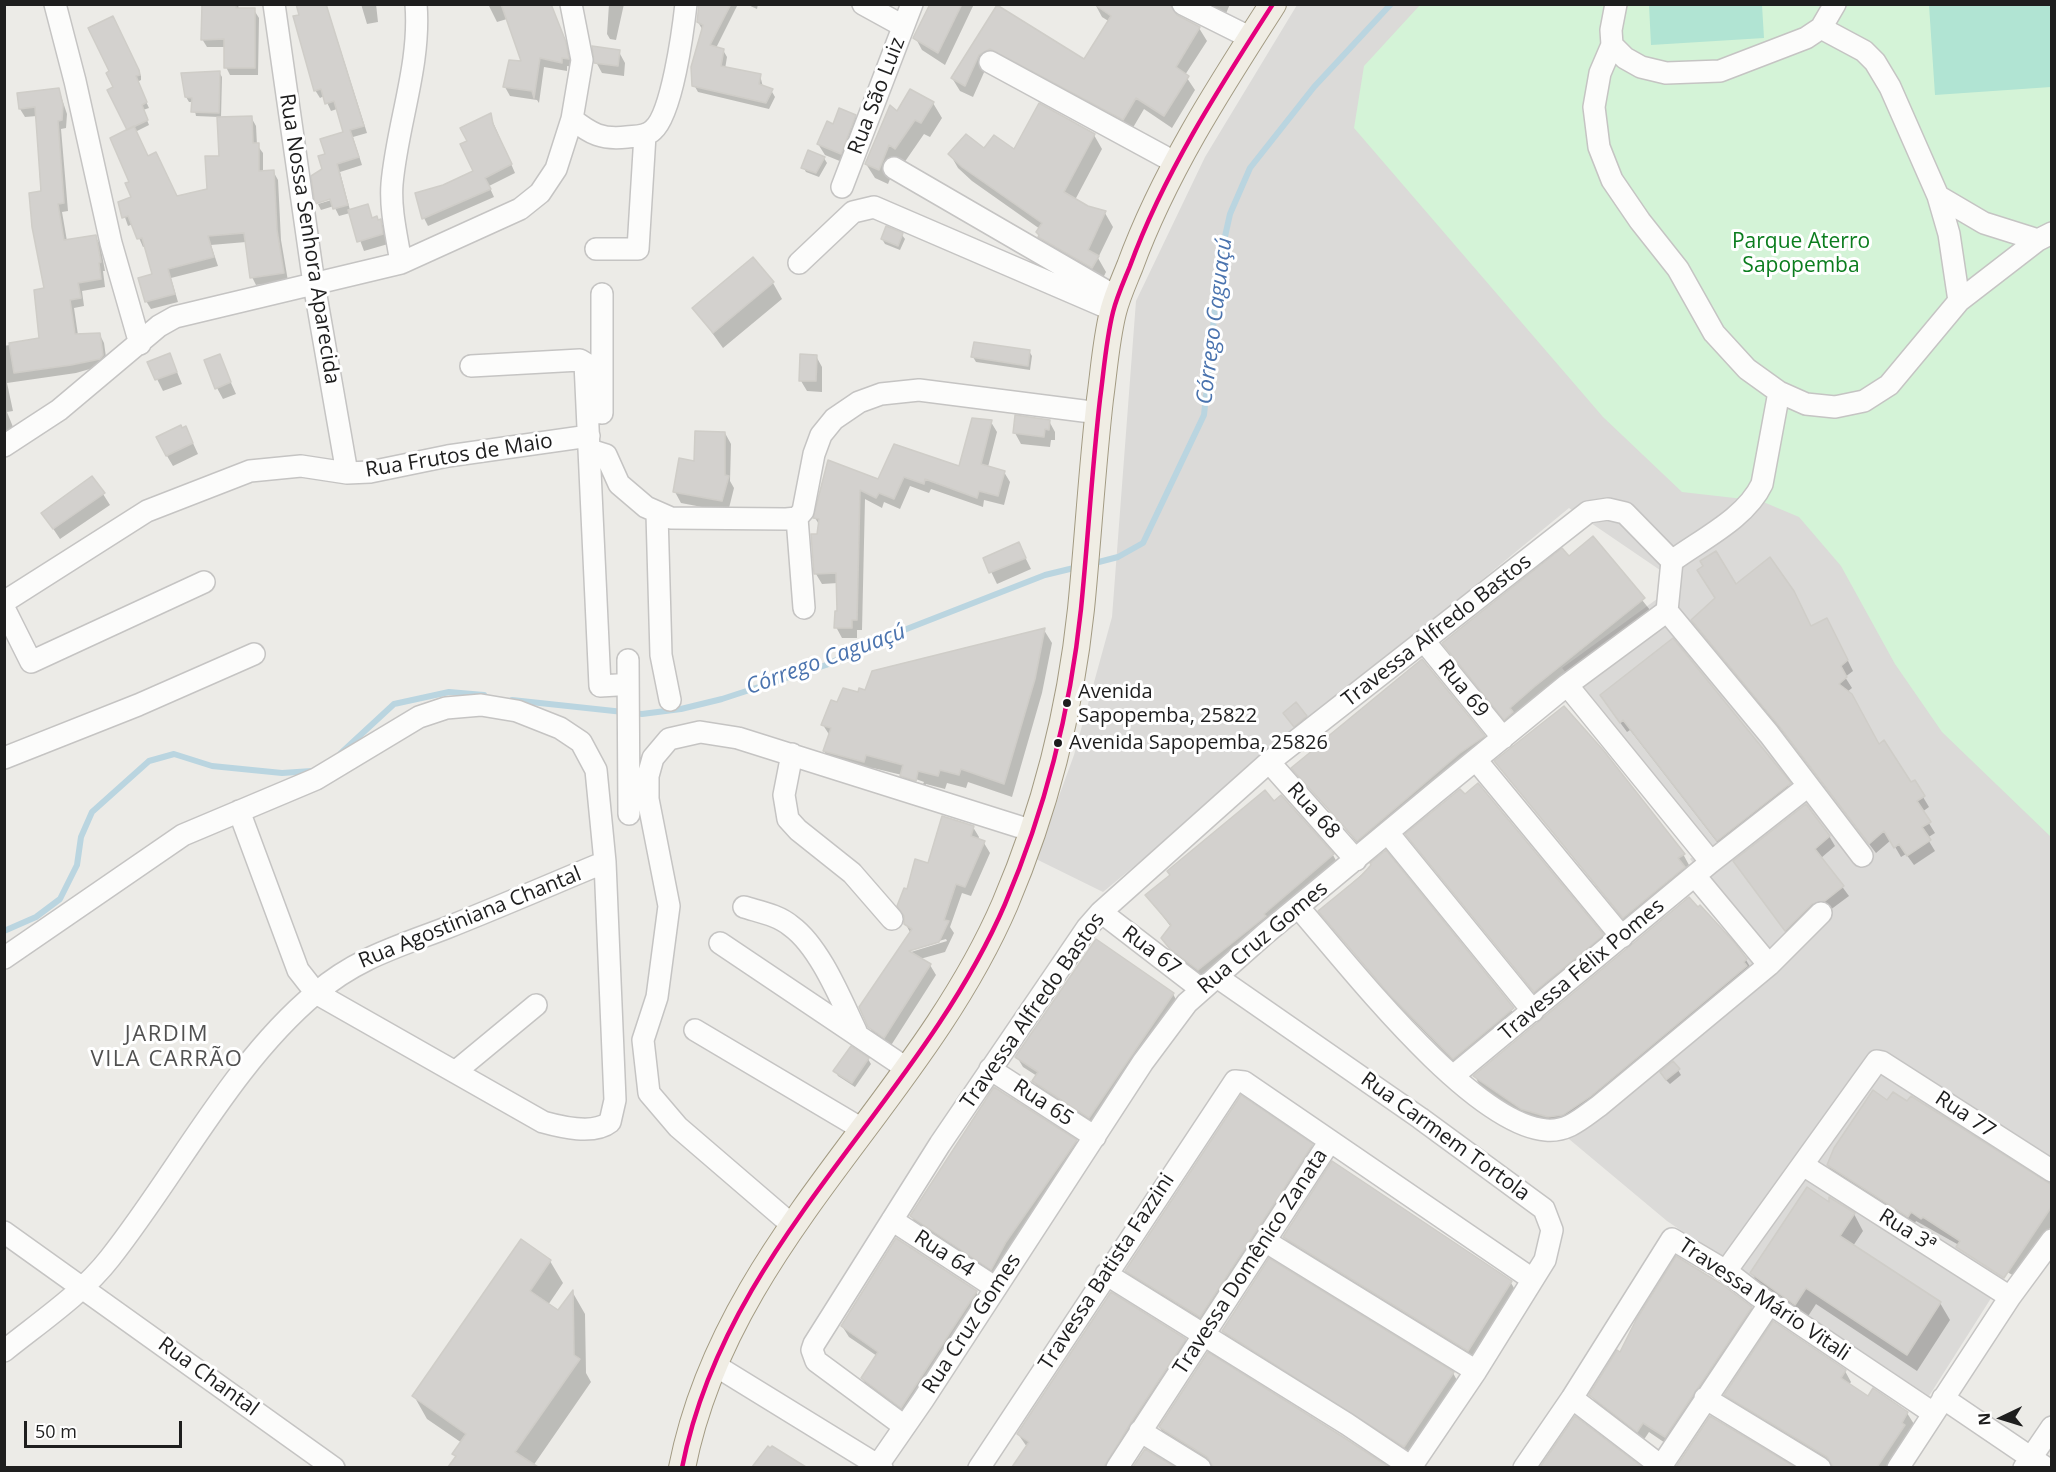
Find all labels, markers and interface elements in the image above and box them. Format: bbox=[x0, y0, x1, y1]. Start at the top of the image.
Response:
street label: Rua São Luiz bbox=[843, 34, 911, 158]
street label: Rua Nossa Senhora Aparecida bbox=[274, 92, 344, 386]
park label: Parque Aterro Sapopemba bbox=[1732, 229, 1870, 279]
water label: Córrego Caguaçú bbox=[1192, 236, 1238, 406]
street label: Rua Frutos de Maio bbox=[363, 429, 555, 483]
street label: Travessa Alfredo Bastos bbox=[1337, 549, 1537, 713]
water label: Córrego Caguaçú bbox=[743, 619, 909, 701]
street label: Rua 69 bbox=[1432, 655, 1494, 723]
place label: Avenida Sapopemba, 25822 bbox=[1078, 680, 1257, 727]
marker: Avenida Sapopemba, 25822 bbox=[1061, 697, 1073, 709]
place label: Avenida Sapopemba, 25826 bbox=[1069, 731, 1328, 755]
marker: Avenida Sapopemba, 25826 bbox=[1052, 737, 1064, 749]
street label: Rua 68 bbox=[1281, 778, 1345, 844]
street label: Rua Agostiniana Chantal bbox=[355, 862, 585, 974]
street label: Rua Cruz Gomes bbox=[1193, 876, 1333, 1000]
street label: Travessa Félix Pomes bbox=[1494, 894, 1670, 1046]
street label: Travessa Alfredo Bastos bbox=[956, 908, 1110, 1114]
street label: Rua 67 bbox=[1117, 921, 1185, 981]
district label: JARDIM VILA CARRÃO bbox=[91, 1022, 243, 1074]
street label: Rua Carmem Tortola bbox=[1356, 1067, 1534, 1207]
street label: Rua 65 bbox=[1008, 1074, 1078, 1132]
street label: Rua 77 bbox=[1930, 1086, 2000, 1144]
street label: Travessa Domênico Zanata bbox=[1169, 1144, 1333, 1380]
street label: Travessa Batista Fazzini bbox=[1034, 1169, 1180, 1375]
street label: Rua 3ª bbox=[1874, 1204, 1940, 1258]
street label: Rua 64 bbox=[909, 1225, 979, 1283]
street label: Travessa Mário Vitali bbox=[1673, 1233, 1855, 1367]
street label: Rua Cruz Gomes bbox=[917, 1249, 1027, 1399]
street label: Rua Chantal bbox=[153, 1332, 263, 1422]
north arrow bbox=[1972, 1388, 2032, 1448]
scale bar bbox=[27, 1409, 184, 1447]
text: N bbox=[1973, 1412, 1995, 1427]
text: 50 m bbox=[35, 1419, 77, 1443]

